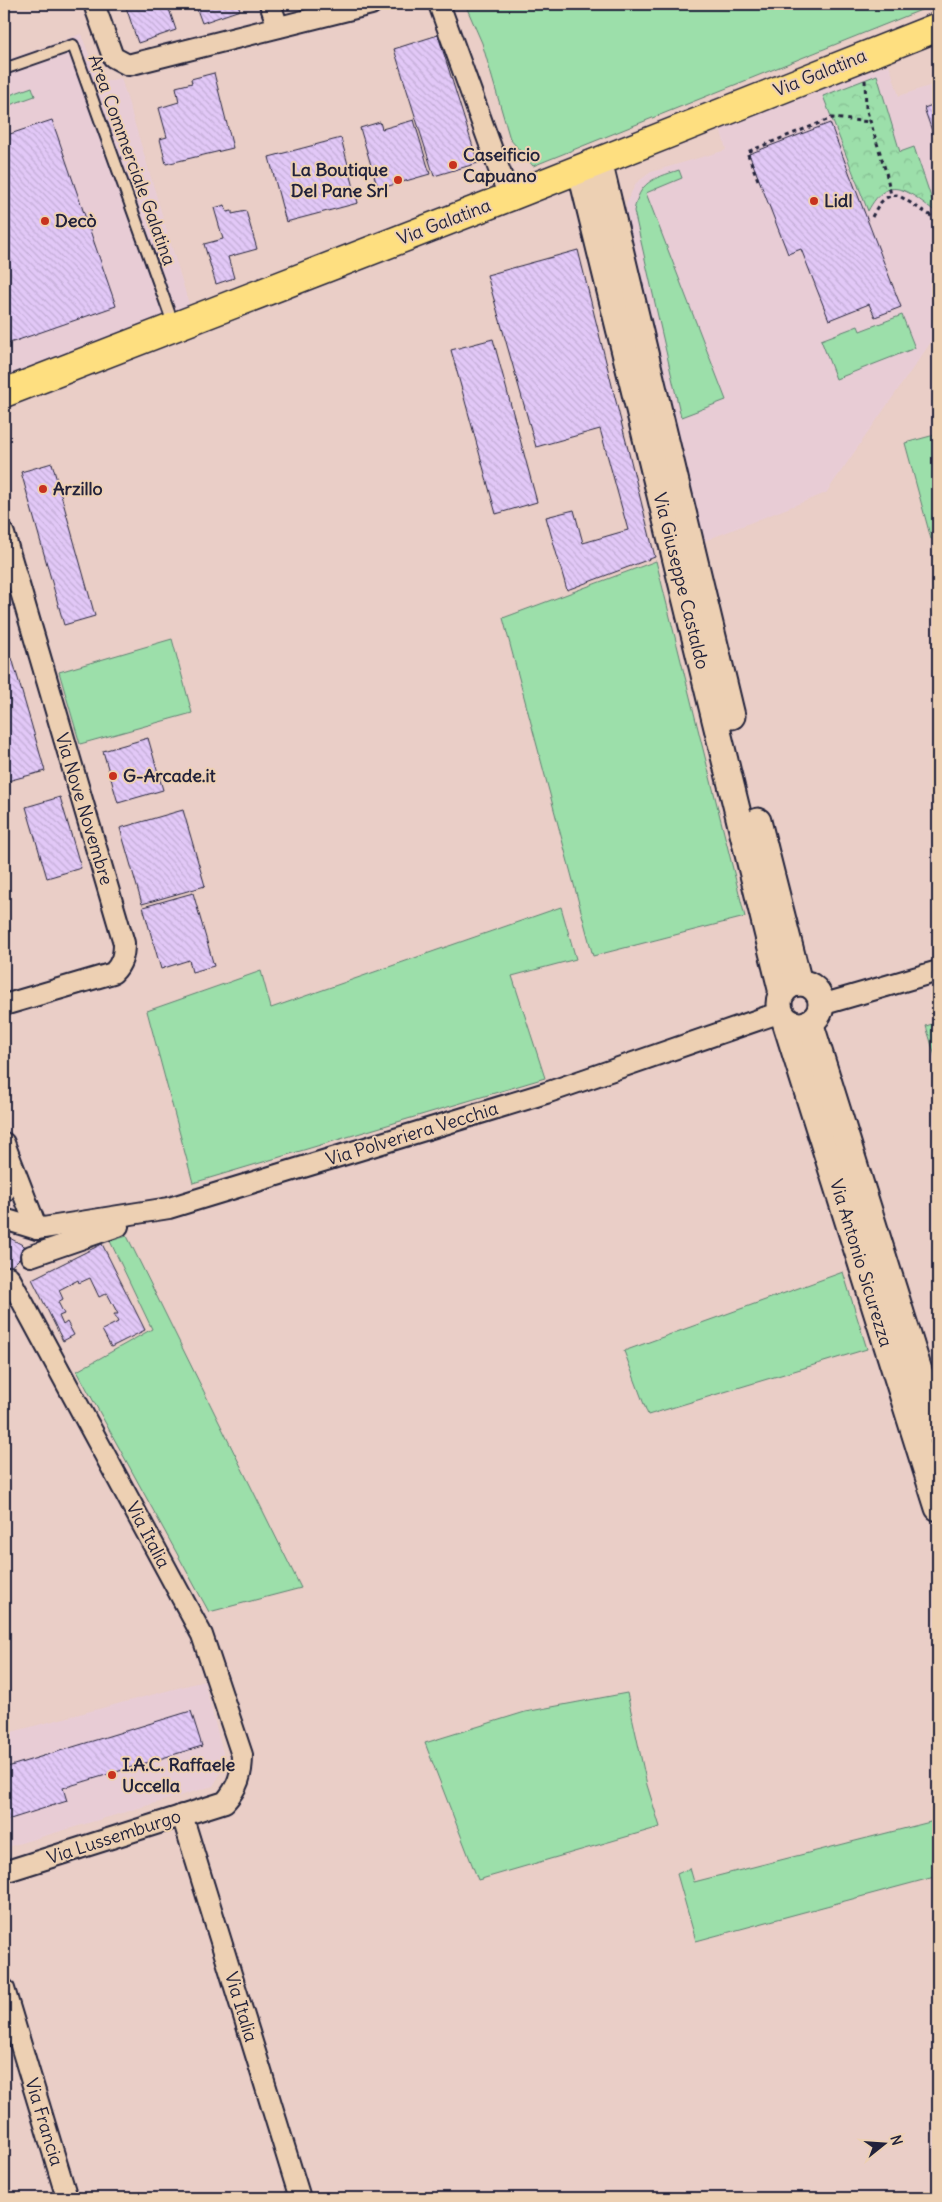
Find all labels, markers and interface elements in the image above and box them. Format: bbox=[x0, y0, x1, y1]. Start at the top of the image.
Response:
street label: Via Galatina bbox=[770, 43, 870, 102]
street label: Area Commerciale Galatina bbox=[84, 51, 181, 268]
place label: Caseificio Capuano bbox=[463, 143, 540, 187]
place label: La Boutique Del Pane Srl bbox=[291, 158, 388, 202]
marker: Caseificio Capuano bbox=[447, 159, 459, 171]
marker: La Boutique Del Pane Srl bbox=[392, 174, 404, 186]
place label: Lidl bbox=[824, 189, 852, 212]
street label: Via Galatina bbox=[394, 193, 494, 250]
marker: Lidl bbox=[808, 195, 820, 207]
place label: Decò bbox=[55, 209, 97, 232]
marker: Decò bbox=[39, 215, 51, 227]
place label: Arzillo bbox=[53, 477, 103, 500]
marker: Arzillo bbox=[37, 483, 49, 495]
street label: Via Giuseppe Castaldo bbox=[648, 490, 715, 671]
street label: Via Nove Novembre bbox=[50, 730, 119, 888]
place label: G-Arcade.it bbox=[123, 764, 217, 787]
marker: G-Arcade.it bbox=[107, 770, 119, 782]
street label: Via Polveriera Vecchia bbox=[323, 1096, 501, 1171]
street label: Via Antonio Sicurezza bbox=[825, 1176, 898, 1350]
street label: Via Italia bbox=[121, 1498, 175, 1572]
place label: I.A.C. Raffaele Uccella bbox=[122, 1753, 236, 1797]
marker: I.A.C. Raffaele Uccella bbox=[106, 1769, 118, 1781]
street label: Via Lussemburgo bbox=[44, 1804, 184, 1869]
street label: Via Italia bbox=[220, 1969, 263, 2045]
street label: Via Francia bbox=[20, 2075, 69, 2169]
north arrow bbox=[860, 2120, 910, 2170]
text: N bbox=[886, 2133, 906, 2147]

